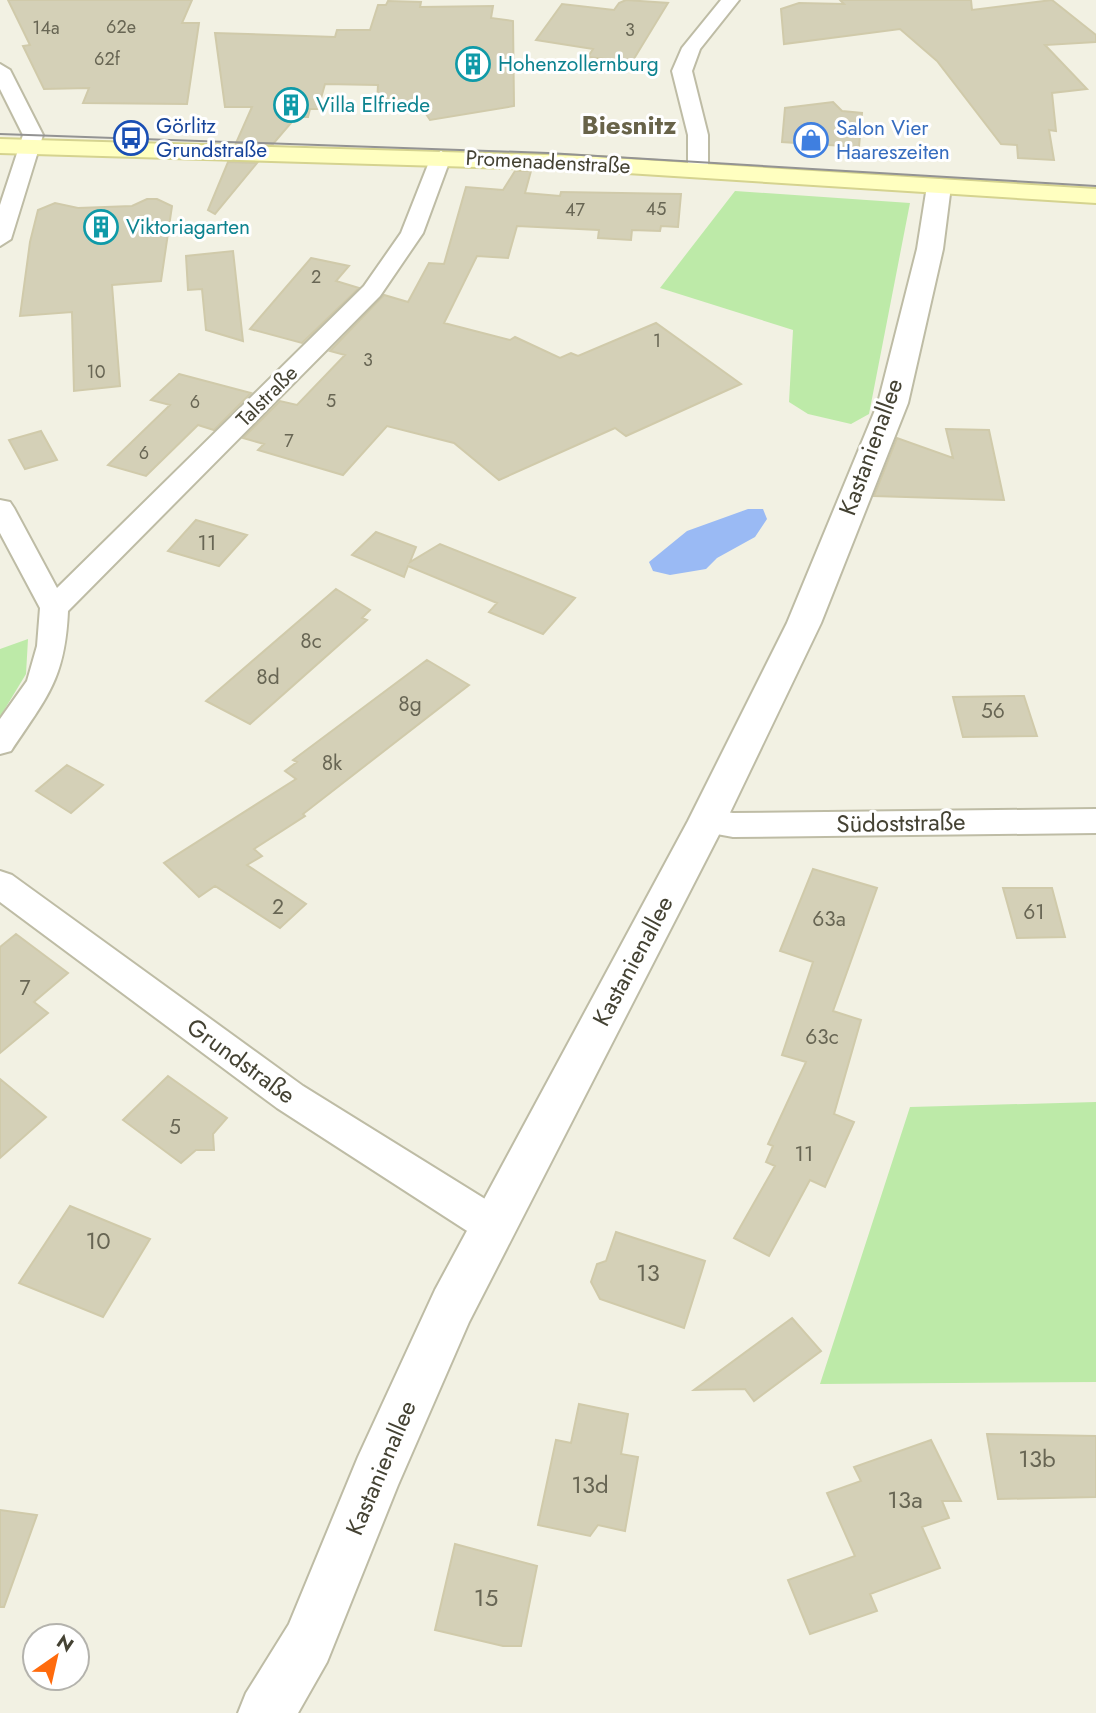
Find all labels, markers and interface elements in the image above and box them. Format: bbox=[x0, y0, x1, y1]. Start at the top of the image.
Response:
house number: 62e bbox=[106, 14, 136, 40]
house number: 14a bbox=[32, 15, 60, 41]
house number: 3 bbox=[625, 17, 635, 43]
building icon: Hohenzollernburg bbox=[454, 45, 492, 83]
house number: 62f bbox=[94, 46, 121, 72]
place label: Hohenzollernburg bbox=[498, 49, 659, 79]
building icon: Villa Elfriede bbox=[272, 86, 310, 124]
place label: Villa Elfriede bbox=[316, 90, 430, 120]
district label: Biesnitz bbox=[581, 106, 677, 144]
place label: Görlitz Grundstraße bbox=[156, 111, 267, 165]
place label: Salon Vier Haareszeiten bbox=[836, 113, 950, 167]
bus stop icon: Görlitz Grundstraße bbox=[112, 119, 150, 157]
shop icon: Salon Vier Haareszeiten bbox=[792, 121, 830, 159]
street label: Promenadenstraße bbox=[465, 143, 631, 181]
house number: 45 bbox=[646, 196, 666, 222]
house number: 47 bbox=[565, 197, 586, 223]
building icon: Viktoriagarten bbox=[82, 208, 120, 246]
place label: Viktoriagarten bbox=[126, 212, 250, 242]
house number: 2 bbox=[311, 264, 321, 290]
house number: 1 bbox=[653, 328, 661, 354]
house number: 3 bbox=[363, 347, 373, 373]
street label: Talstraße bbox=[229, 358, 305, 434]
house number: 10 bbox=[87, 359, 106, 385]
street label: Kastanienallee bbox=[830, 374, 911, 520]
house number: 5 bbox=[326, 388, 336, 414]
house number: 6 bbox=[190, 389, 200, 415]
house number: 7 bbox=[284, 428, 294, 454]
house number: 6 bbox=[139, 440, 149, 466]
house number: 11 bbox=[198, 528, 216, 558]
house number: 8c bbox=[300, 626, 322, 656]
house number: 8d bbox=[256, 662, 280, 692]
house number: 8g bbox=[398, 689, 422, 719]
house number: 56 bbox=[981, 696, 1005, 726]
house number: 8k bbox=[322, 748, 343, 778]
street label: Südoststraße bbox=[836, 804, 966, 841]
street label: Kastanienallee bbox=[583, 889, 682, 1032]
house number: 2 bbox=[272, 892, 284, 922]
house number: 61 bbox=[1023, 897, 1045, 927]
house number: 63a bbox=[812, 904, 846, 934]
house number: 7 bbox=[19, 973, 31, 1003]
street label: Grundstraße bbox=[180, 1009, 303, 1112]
house number: 63c bbox=[805, 1022, 839, 1052]
house number: 5 bbox=[169, 1112, 181, 1142]
house number: 11 bbox=[795, 1139, 813, 1169]
house number: 10 bbox=[85, 1223, 111, 1258]
house number: 13 bbox=[636, 1255, 660, 1290]
street label: Kastanienallee bbox=[336, 1395, 425, 1541]
house number: 13b bbox=[1018, 1441, 1056, 1476]
house number: 13d bbox=[571, 1467, 609, 1502]
house number: 13a bbox=[887, 1482, 923, 1517]
house number: 15 bbox=[474, 1580, 498, 1615]
north arrow bbox=[21, 1622, 91, 1692]
text: N bbox=[51, 1628, 79, 1659]

